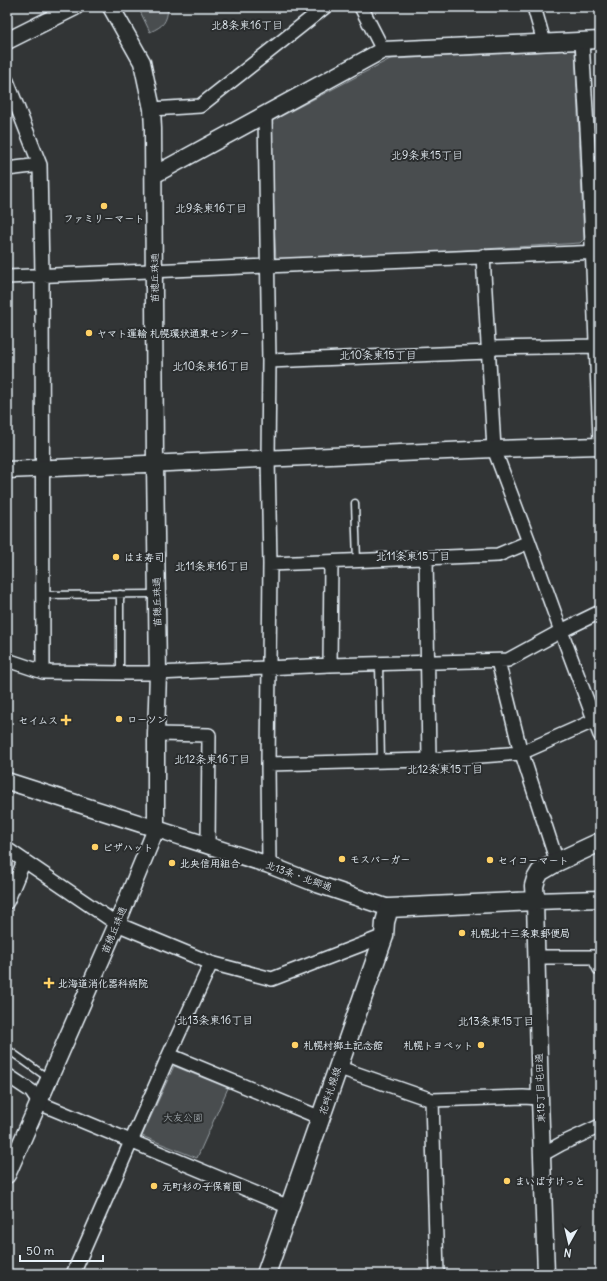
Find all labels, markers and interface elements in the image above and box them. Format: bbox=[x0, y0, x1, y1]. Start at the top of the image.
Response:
district label: 北8条東16丁目 bbox=[211, 18, 283, 32]
district label: 北9条東15丁目 bbox=[391, 148, 463, 162]
marker: ファミリーマート bbox=[99, 201, 109, 211]
district label: 北9条東16丁目 bbox=[175, 201, 247, 215]
place label: ファミリーマート bbox=[64, 212, 144, 225]
street label: 苗穂丘珠通 bbox=[148, 253, 161, 303]
place label: ヤマト運輸 札幌環状通東センター bbox=[97, 327, 249, 340]
marker: ヤマト運輸 札幌環状通東センター bbox=[84, 328, 94, 338]
district label: 北10条東15丁目 bbox=[339, 348, 417, 362]
district label: 北10条東16丁目 bbox=[172, 359, 250, 373]
district label: 北11条東15丁目 bbox=[376, 549, 450, 563]
place label: はま寿司 bbox=[124, 551, 164, 564]
marker: はま寿司 bbox=[111, 552, 121, 562]
district label: 北11条東16丁目 bbox=[175, 559, 249, 573]
street label: 苗穂丘珠通 bbox=[150, 577, 164, 627]
place label: ローソン bbox=[127, 713, 167, 726]
place label: セイムス bbox=[18, 714, 58, 727]
marker: ローソン bbox=[114, 714, 124, 724]
marker: セイムス bbox=[61, 715, 71, 725]
district label: 北12条東16丁目 bbox=[174, 752, 250, 766]
district label: 北12条東15丁目 bbox=[407, 762, 483, 776]
place label: ピザハット bbox=[103, 841, 153, 854]
marker: ピザハット bbox=[90, 842, 100, 852]
place label: モスバーガー bbox=[350, 853, 410, 866]
marker: モスバーガー bbox=[337, 854, 347, 864]
place label: セイコーマート bbox=[498, 854, 568, 867]
marker: セイコーマート bbox=[485, 855, 495, 865]
place label: 北央信用組合 bbox=[180, 857, 241, 870]
marker: 北央信用組合 bbox=[167, 858, 177, 868]
street label: 北13条・北郷通 bbox=[264, 858, 334, 894]
street label: 苗穂丘珠通 bbox=[98, 904, 130, 956]
place label: 札幌北十三条東郵便局 bbox=[470, 927, 570, 940]
marker: 札幌北十三条東郵便局 bbox=[457, 928, 467, 938]
marker: 北海道消化器科病院 bbox=[43, 977, 55, 989]
place label: 北海道消化器科病院 bbox=[58, 977, 148, 990]
district label: 北13条東16丁目 bbox=[177, 1013, 253, 1027]
district label: 北13条東15丁目 bbox=[458, 1014, 534, 1028]
place label: 札幌村郷土記念館 bbox=[303, 1039, 383, 1052]
place label: 札幌トヨペット bbox=[403, 1039, 473, 1052]
marker: 札幌村郷土記念館 bbox=[290, 1040, 300, 1050]
marker: 札幌トヨペット bbox=[476, 1040, 486, 1050]
street label: 東15丁目屯田通 bbox=[532, 1053, 548, 1123]
street label: 花畔札幌線 bbox=[316, 1065, 344, 1117]
park label: 大友公園 bbox=[163, 1111, 203, 1124]
place label: まいばすけっと bbox=[515, 1175, 585, 1188]
marker: まいばすけっと bbox=[502, 1176, 512, 1186]
place label: 元町杉の子保育園 bbox=[162, 1180, 242, 1193]
marker: 元町杉の子保育園 bbox=[149, 1181, 159, 1191]
north arrow bbox=[549, 1223, 589, 1263]
scale bar bbox=[20, 1237, 103, 1263]
text: 50 m bbox=[26, 1243, 55, 1258]
text: N bbox=[563, 1245, 572, 1260]

